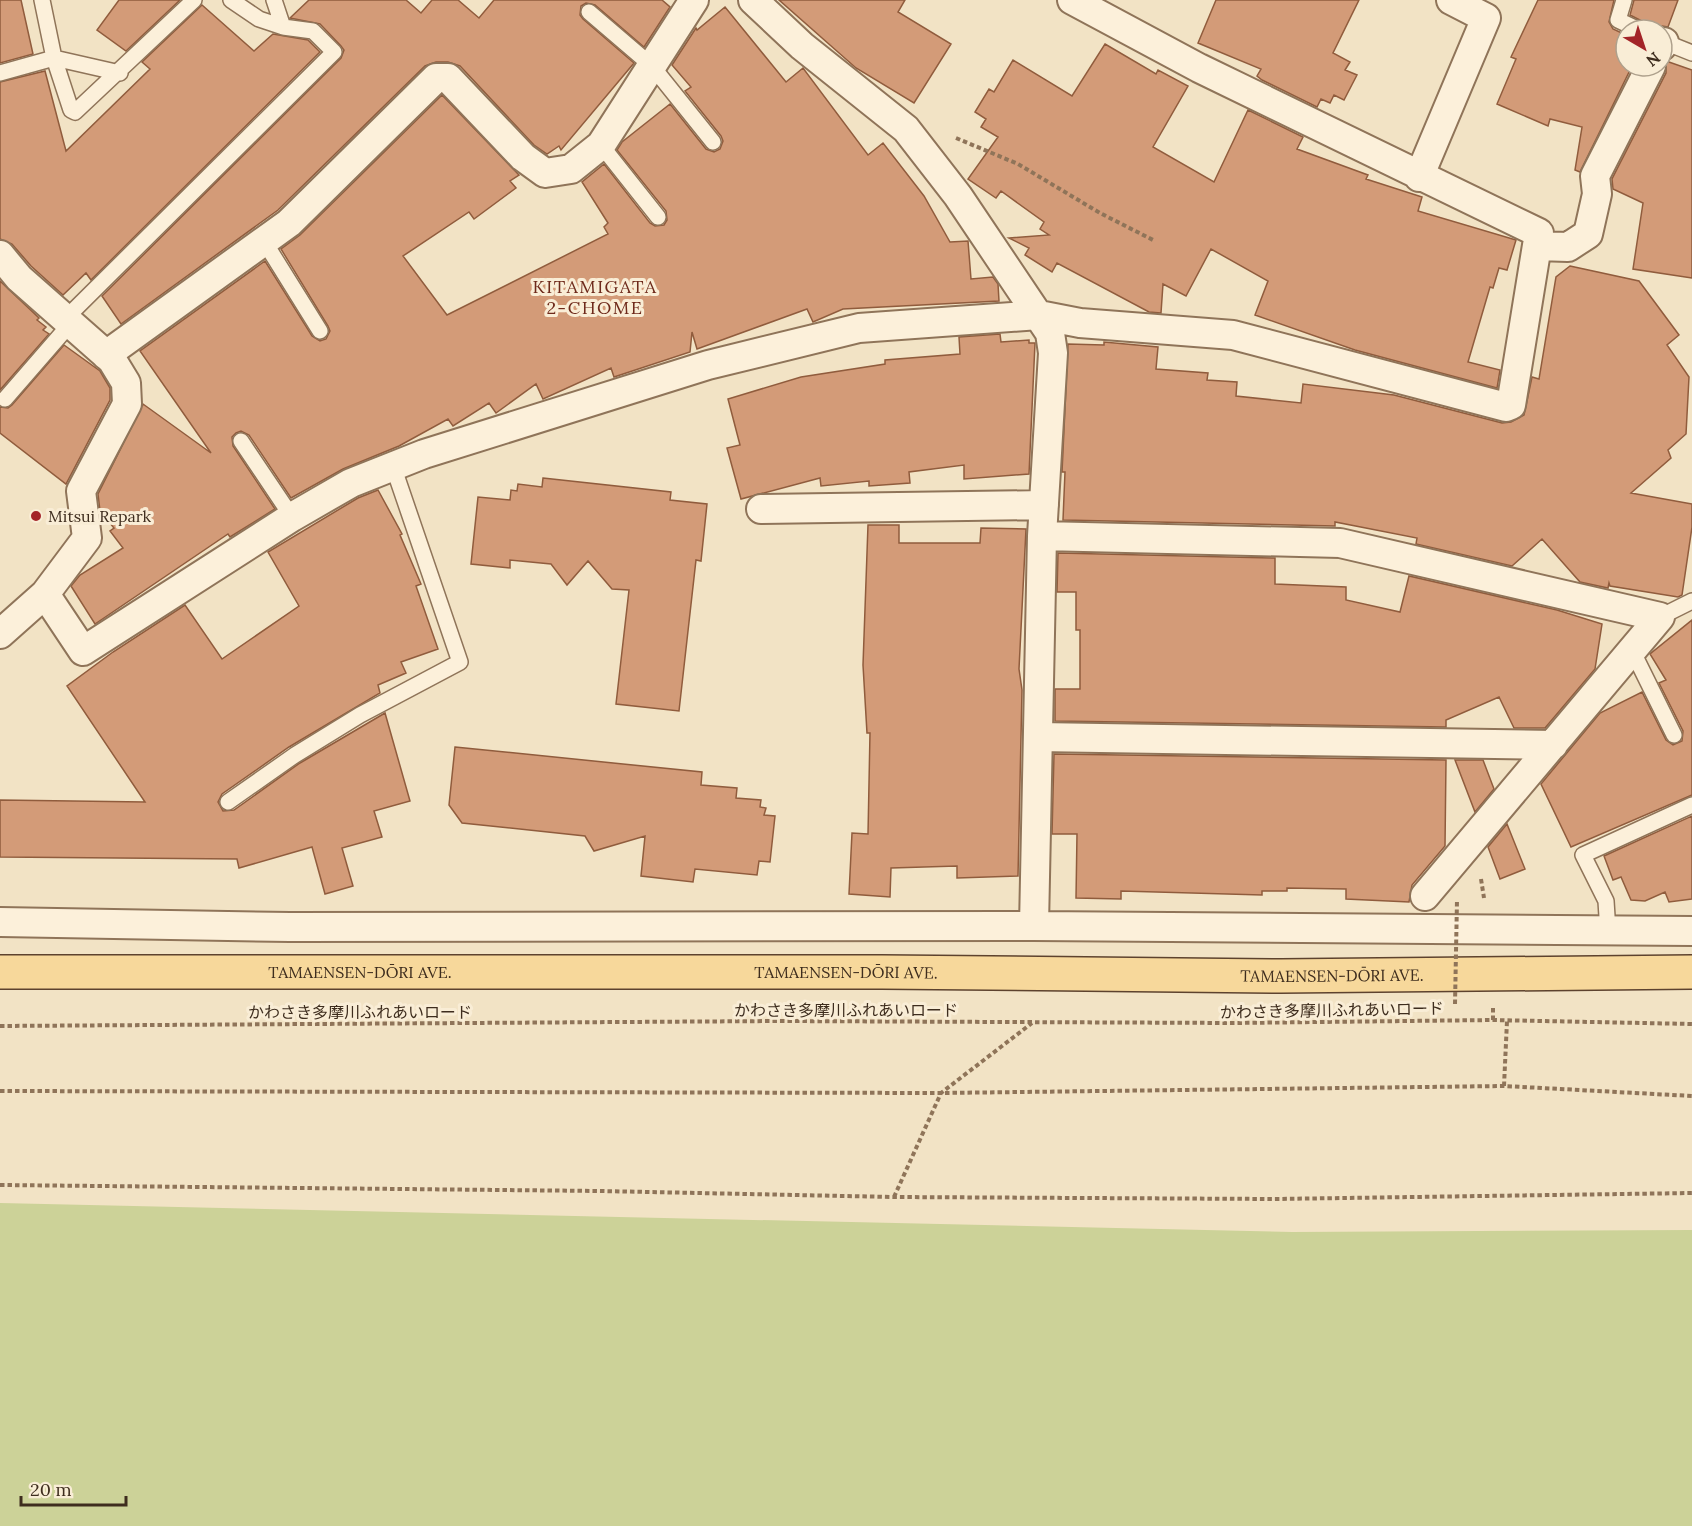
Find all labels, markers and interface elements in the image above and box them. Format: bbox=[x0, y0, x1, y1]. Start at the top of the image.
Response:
north arrow bbox=[1614, 18, 1674, 78]
text: N bbox=[1642, 48, 1665, 71]
district label: KITAMIGATA 2-CHOME bbox=[533, 275, 657, 319]
place label: Mitsui Repark bbox=[48, 506, 152, 526]
marker: Mitsui Repark bbox=[29, 509, 43, 523]
street label: TAMAENSEN-DŌRI AVE. bbox=[268, 962, 452, 982]
street label: TAMAENSEN-DŌRI AVE. bbox=[754, 962, 938, 983]
street label: TAMAENSEN-DŌRI AVE. bbox=[1240, 965, 1424, 986]
street label: かわさき多摩川ふれあいロード bbox=[1220, 998, 1444, 1022]
street label: かわさき多摩川ふれあいロード bbox=[734, 1000, 958, 1020]
street label: かわさき多摩川ふれあいロード bbox=[248, 1002, 472, 1022]
scale bar bbox=[21, 1469, 126, 1507]
text: 20 m bbox=[30, 1478, 72, 1501]

